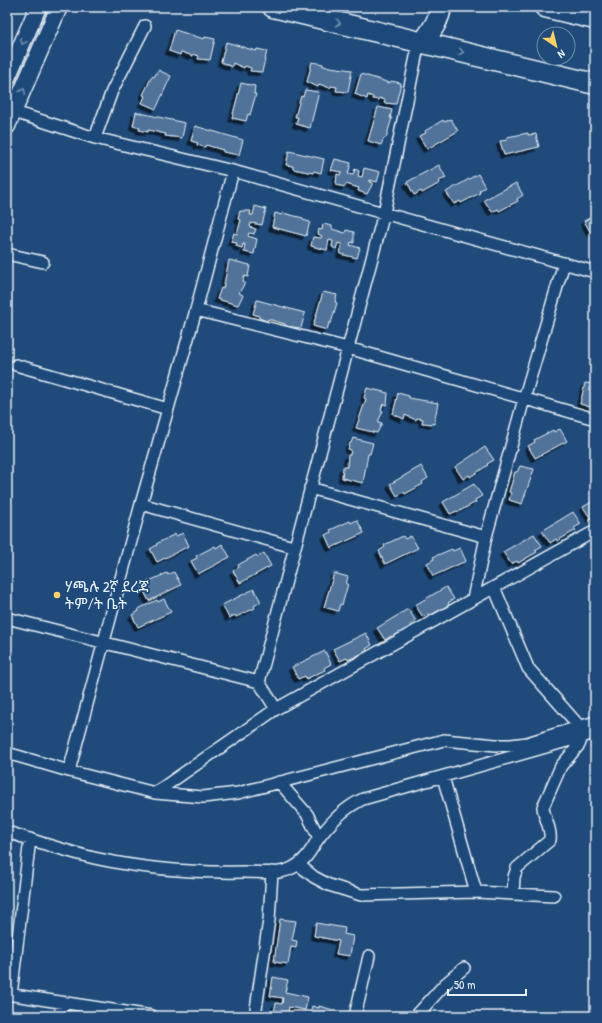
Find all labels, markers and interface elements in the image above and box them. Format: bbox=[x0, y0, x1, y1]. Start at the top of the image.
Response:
one-way arrow bbox=[334, 18, 341, 27]
north arrow bbox=[536, 26, 576, 66]
one-way arrow bbox=[20, 38, 28, 46]
one-way arrow bbox=[458, 47, 464, 55]
text: N bbox=[555, 47, 568, 62]
one-way arrow bbox=[18, 87, 26, 94]
place label: ሃጫሉ 2ኛ ደረጃ ትም/ት ቤት bbox=[65, 576, 149, 614]
marker: ሃጫሉ 2ኛ ደረጃ ትም/ት ቤት bbox=[52, 590, 62, 600]
scale bar bbox=[448, 971, 526, 997]
text: 50 m bbox=[454, 976, 475, 993]

